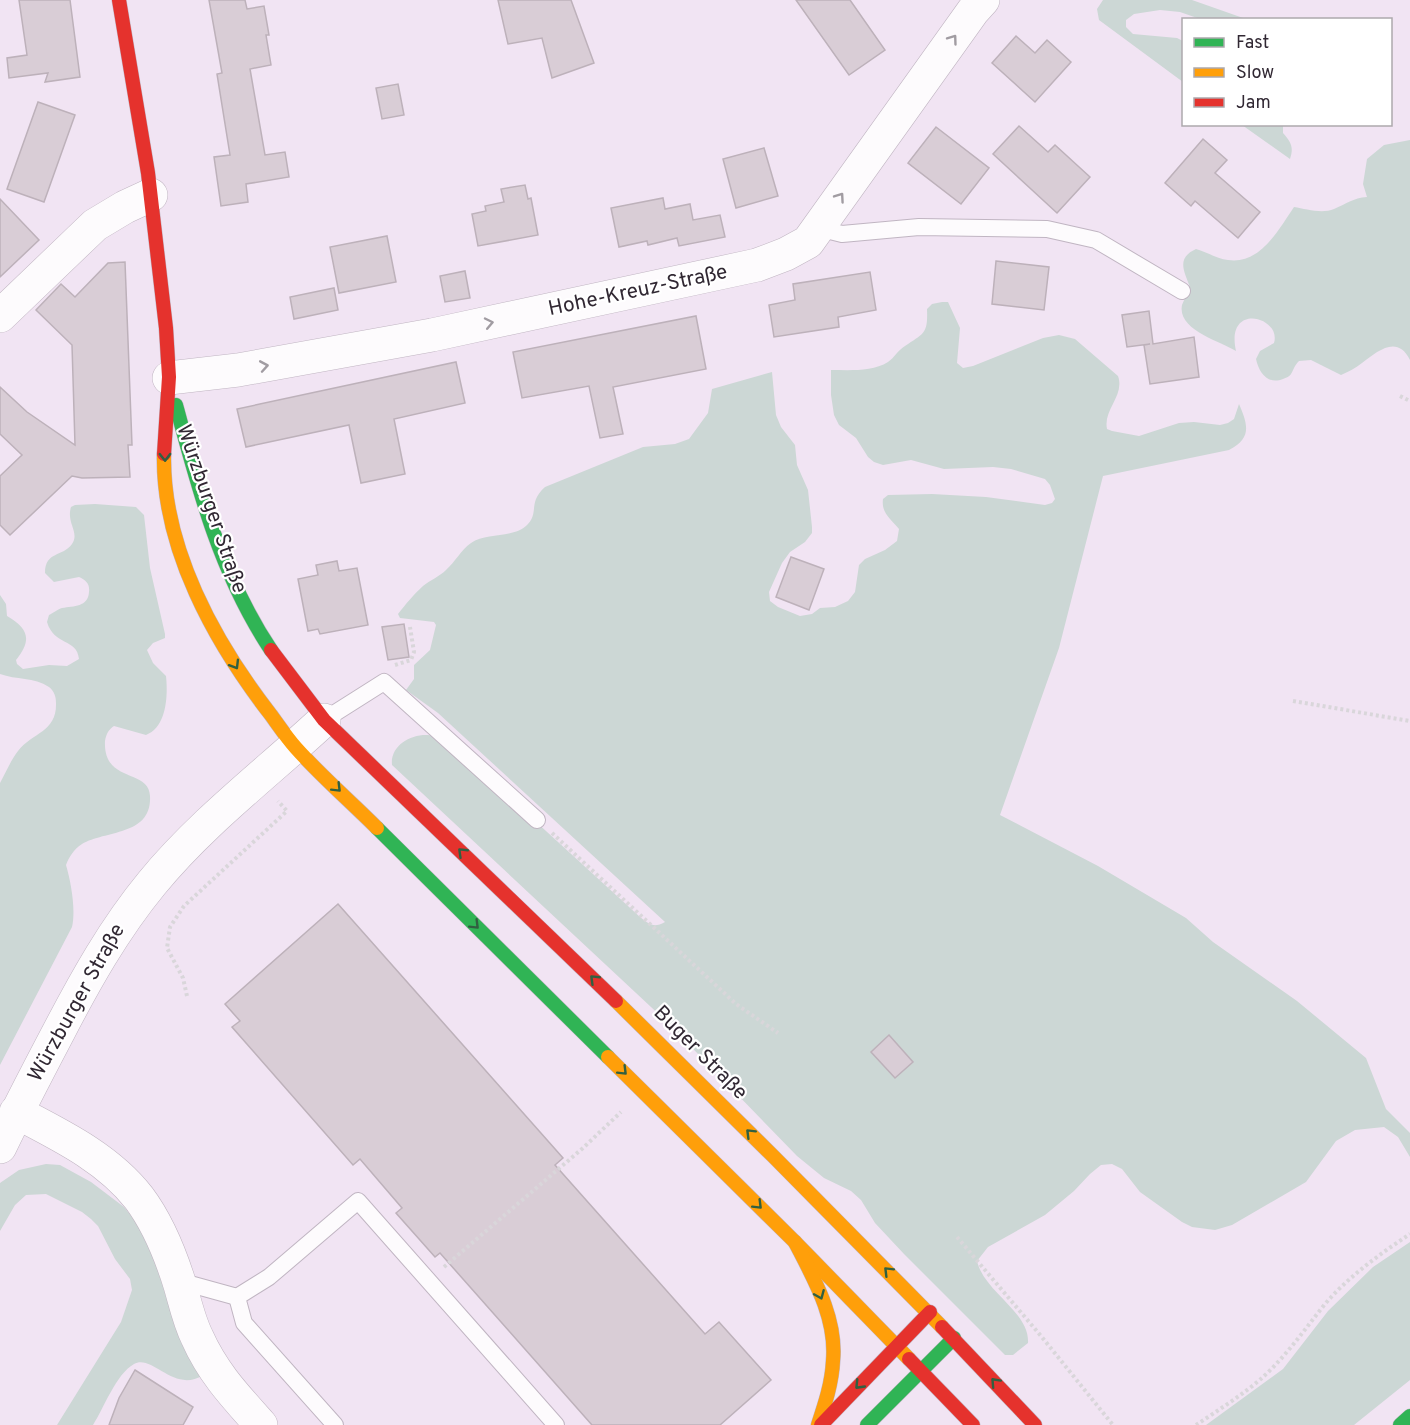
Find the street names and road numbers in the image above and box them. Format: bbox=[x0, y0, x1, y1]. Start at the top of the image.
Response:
street label: Hohe-Kreuz-Straße bbox=[546, 259, 730, 323]
street label: Würzburger Straße bbox=[169, 421, 253, 597]
street label: Würzburger Straße bbox=[22, 919, 132, 1087]
street label: Buger Straße bbox=[647, 1000, 753, 1106]

